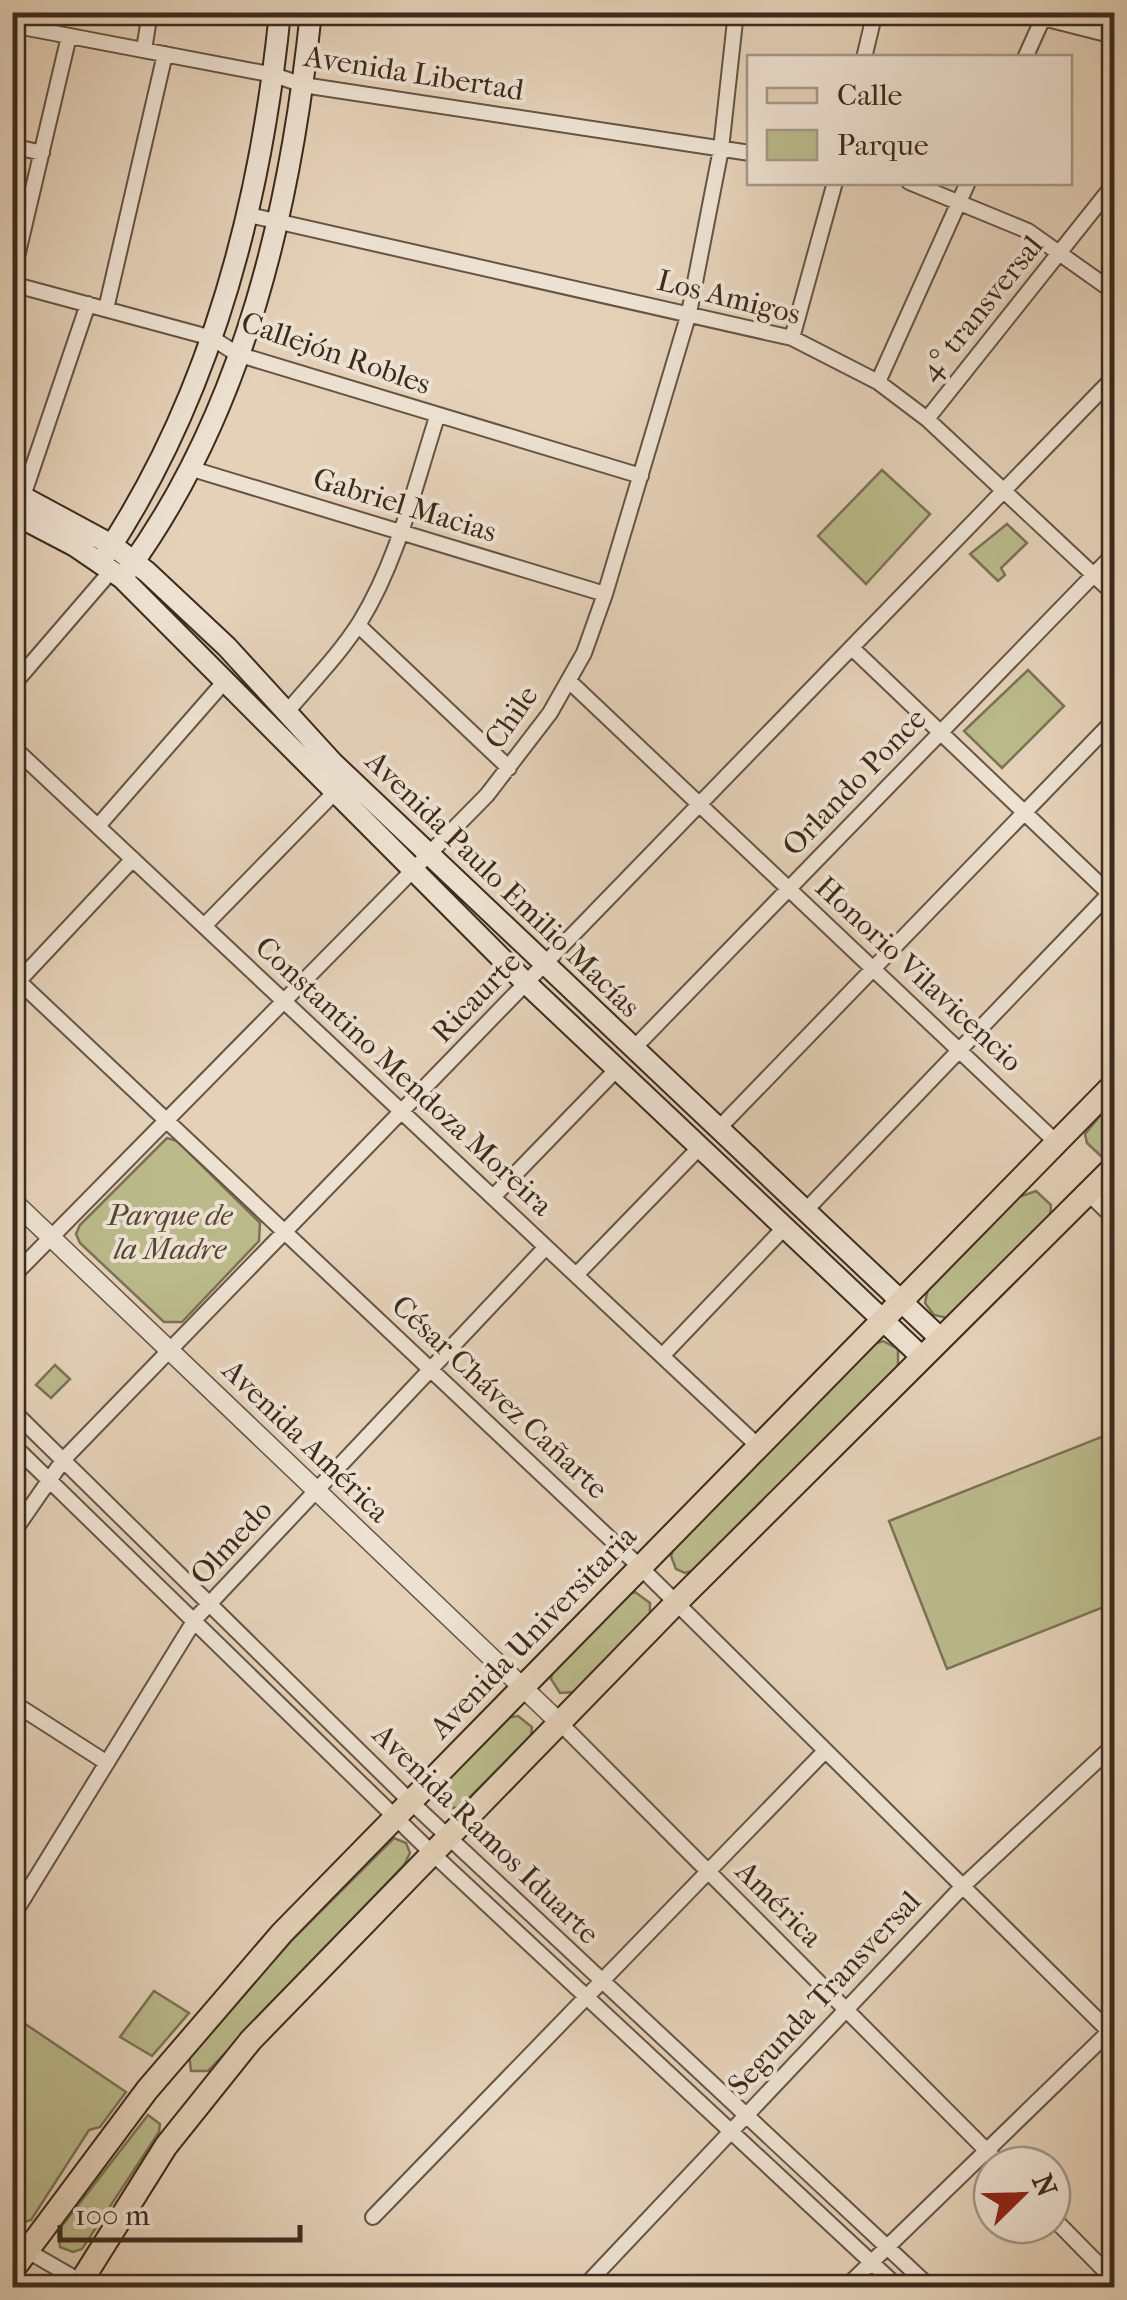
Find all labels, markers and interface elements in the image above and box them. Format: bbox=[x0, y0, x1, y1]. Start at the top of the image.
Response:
street label: Avenida Libertad bbox=[301, 39, 527, 108]
legend bbox=[747, 55, 1072, 185]
text: Calle bbox=[837, 78, 902, 113]
text: Parque bbox=[837, 128, 929, 163]
street label: 4° transversal bbox=[912, 229, 1050, 388]
street label: Los Amigos bbox=[654, 263, 804, 332]
street label: Callejón Robles bbox=[237, 305, 435, 402]
street label: Gabriel Macias bbox=[309, 461, 501, 550]
street label: Chile bbox=[477, 679, 546, 756]
street label: Orlando Ponce bbox=[775, 701, 934, 863]
street label: Avenida Paulo Emilio Macías bbox=[357, 743, 647, 1025]
street label: Honorio Vilavicencio bbox=[808, 870, 1029, 1079]
street label: Constantino Mendoza Moreira bbox=[248, 929, 560, 1224]
street label: Ricaurte bbox=[425, 944, 528, 1050]
park label: Parque de la Madre bbox=[106, 1198, 233, 1267]
street label: César Chávez Cañarte bbox=[384, 1288, 615, 1507]
street label: Avenida América bbox=[214, 1352, 397, 1531]
street label: Olmedo bbox=[183, 1493, 279, 1592]
street label: Avenida Universitaria bbox=[422, 1518, 645, 1747]
street label: Avenida Ramos Iduarte bbox=[364, 1716, 606, 1952]
street label: América bbox=[728, 1853, 830, 1956]
street label: Segunda Transversal bbox=[721, 1884, 928, 2103]
north arrow bbox=[972, 2145, 1072, 2245]
text: N bbox=[1025, 2169, 1064, 2202]
scale bar bbox=[60, 2180, 300, 2242]
text: 100 m bbox=[75, 2198, 150, 2233]

